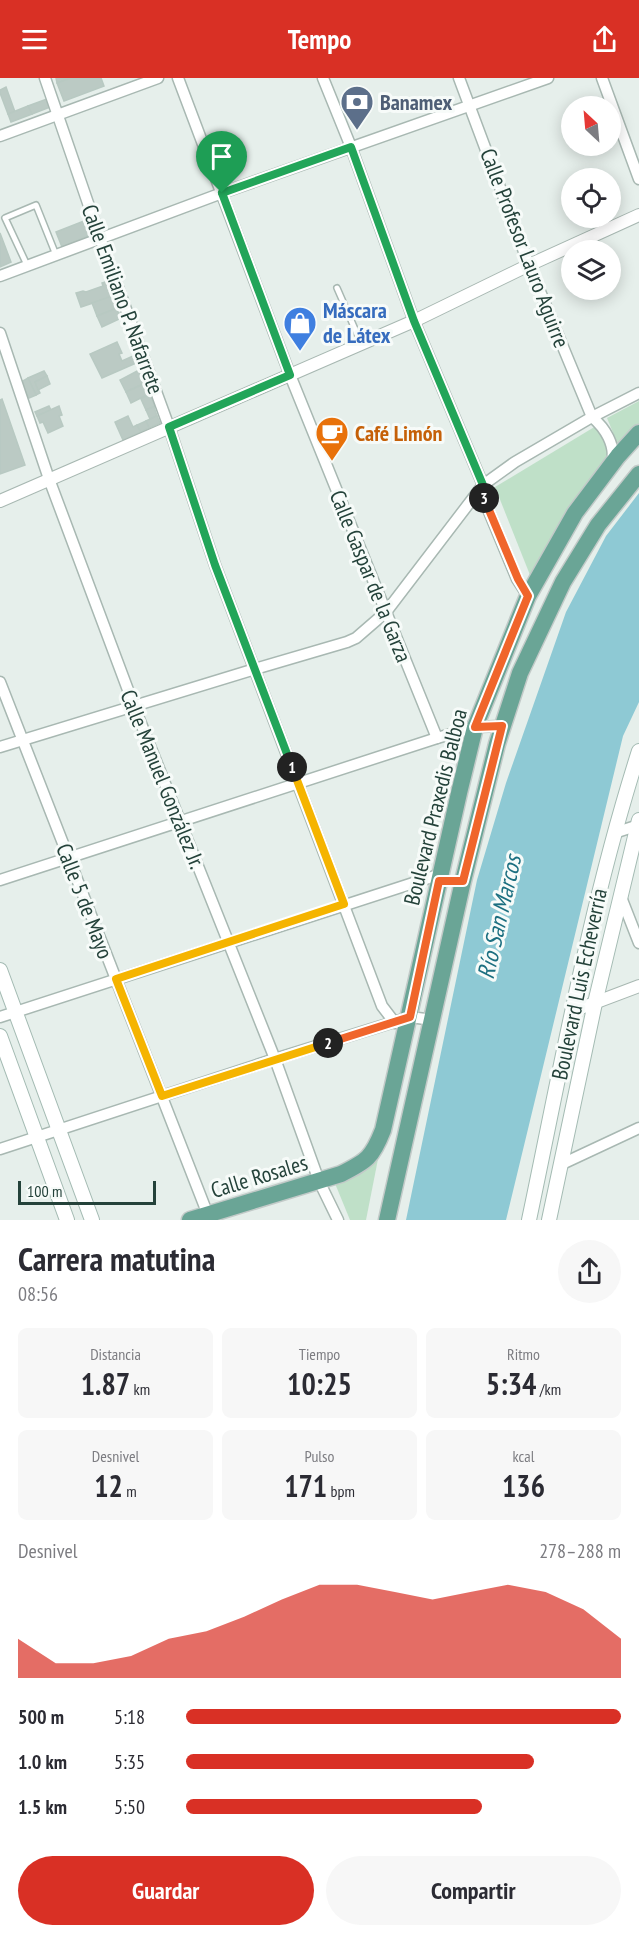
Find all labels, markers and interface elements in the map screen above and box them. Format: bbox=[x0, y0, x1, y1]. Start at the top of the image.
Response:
text: Tempo bbox=[288, 22, 351, 56]
icon: menu bbox=[18, 23, 51, 56]
icon: share bbox=[588, 23, 621, 56]
bank icon: Banamex bbox=[339, 84, 375, 131]
place label: Banamex bbox=[380, 88, 452, 116]
north arrow bbox=[561, 96, 621, 156]
map controls bbox=[561, 96, 621, 300]
pin bbox=[196, 131, 247, 193]
icon: arrive bbox=[205, 140, 238, 173]
street label: Calle Profesor Lauro Aguirre bbox=[474, 144, 576, 352]
button: locate bbox=[561, 168, 621, 228]
street label: Calle Emiliano P. Nafarrete bbox=[76, 200, 170, 398]
button: layers bbox=[561, 240, 621, 300]
place label: Máscara de Látex bbox=[323, 296, 391, 349]
shop icon: Máscara de Látex bbox=[282, 305, 318, 352]
cafe icon: Café Limón bbox=[314, 415, 350, 462]
place label: Café Limón bbox=[355, 419, 442, 447]
pin: 3 bbox=[469, 483, 499, 513]
street label: Calle Gaspar de la Garza bbox=[324, 486, 418, 666]
text: 3 bbox=[480, 488, 488, 508]
street label: Calle Manuel González Jr. bbox=[114, 685, 212, 873]
street label: Boulevard Praxedis Balboa bbox=[397, 706, 473, 908]
pin: 1 bbox=[277, 752, 307, 782]
text: 1 bbox=[288, 757, 296, 777]
street label: Calle 5 de Mayo bbox=[50, 839, 120, 963]
water label: Río San Marcos bbox=[470, 849, 529, 982]
street label: Boulevard Luis Echeverría bbox=[545, 886, 613, 1082]
pin: 2 bbox=[313, 1028, 343, 1058]
text: 2 bbox=[324, 1033, 332, 1053]
street label: Calle Rosales bbox=[207, 1148, 311, 1204]
scale bar bbox=[18, 1178, 156, 1206]
text: 100 m bbox=[27, 1181, 62, 1201]
text: Carrera matutina bbox=[18, 1237, 215, 1280]
button: share bbox=[558, 1240, 621, 1303]
text: 08:56 bbox=[18, 1281, 58, 1307]
text: Distancia bbox=[90, 1344, 141, 1364]
text: Tiempo bbox=[299, 1344, 340, 1364]
text: Ritmo bbox=[507, 1344, 540, 1364]
text: 1.87 bbox=[81, 1364, 130, 1403]
text: 10:25 bbox=[287, 1364, 352, 1403]
text: 5:34 bbox=[486, 1364, 536, 1403]
text: km bbox=[130, 1379, 150, 1399]
text: /km bbox=[536, 1379, 561, 1399]
text: Desnivel bbox=[92, 1446, 139, 1466]
text: Pulso bbox=[305, 1446, 334, 1466]
text: kcal bbox=[513, 1446, 534, 1466]
text: 12 bbox=[94, 1466, 123, 1505]
text: 171 bbox=[284, 1466, 327, 1505]
text: 136 bbox=[502, 1466, 545, 1505]
text: m bbox=[123, 1481, 137, 1501]
text: bpm bbox=[327, 1481, 355, 1501]
text: Desnivel bbox=[18, 1538, 77, 1564]
text: 278–288 m bbox=[539, 1538, 621, 1564]
text: 500 m bbox=[18, 1704, 64, 1730]
text: 5:18 bbox=[114, 1704, 145, 1730]
text: 1.0 km bbox=[18, 1749, 67, 1775]
text: 5:35 bbox=[114, 1749, 145, 1775]
text: 1.5 km bbox=[18, 1794, 67, 1820]
text: 5:50 bbox=[114, 1794, 145, 1820]
button: Guardar bbox=[18, 1856, 314, 1925]
button: Compartir bbox=[326, 1856, 621, 1925]

